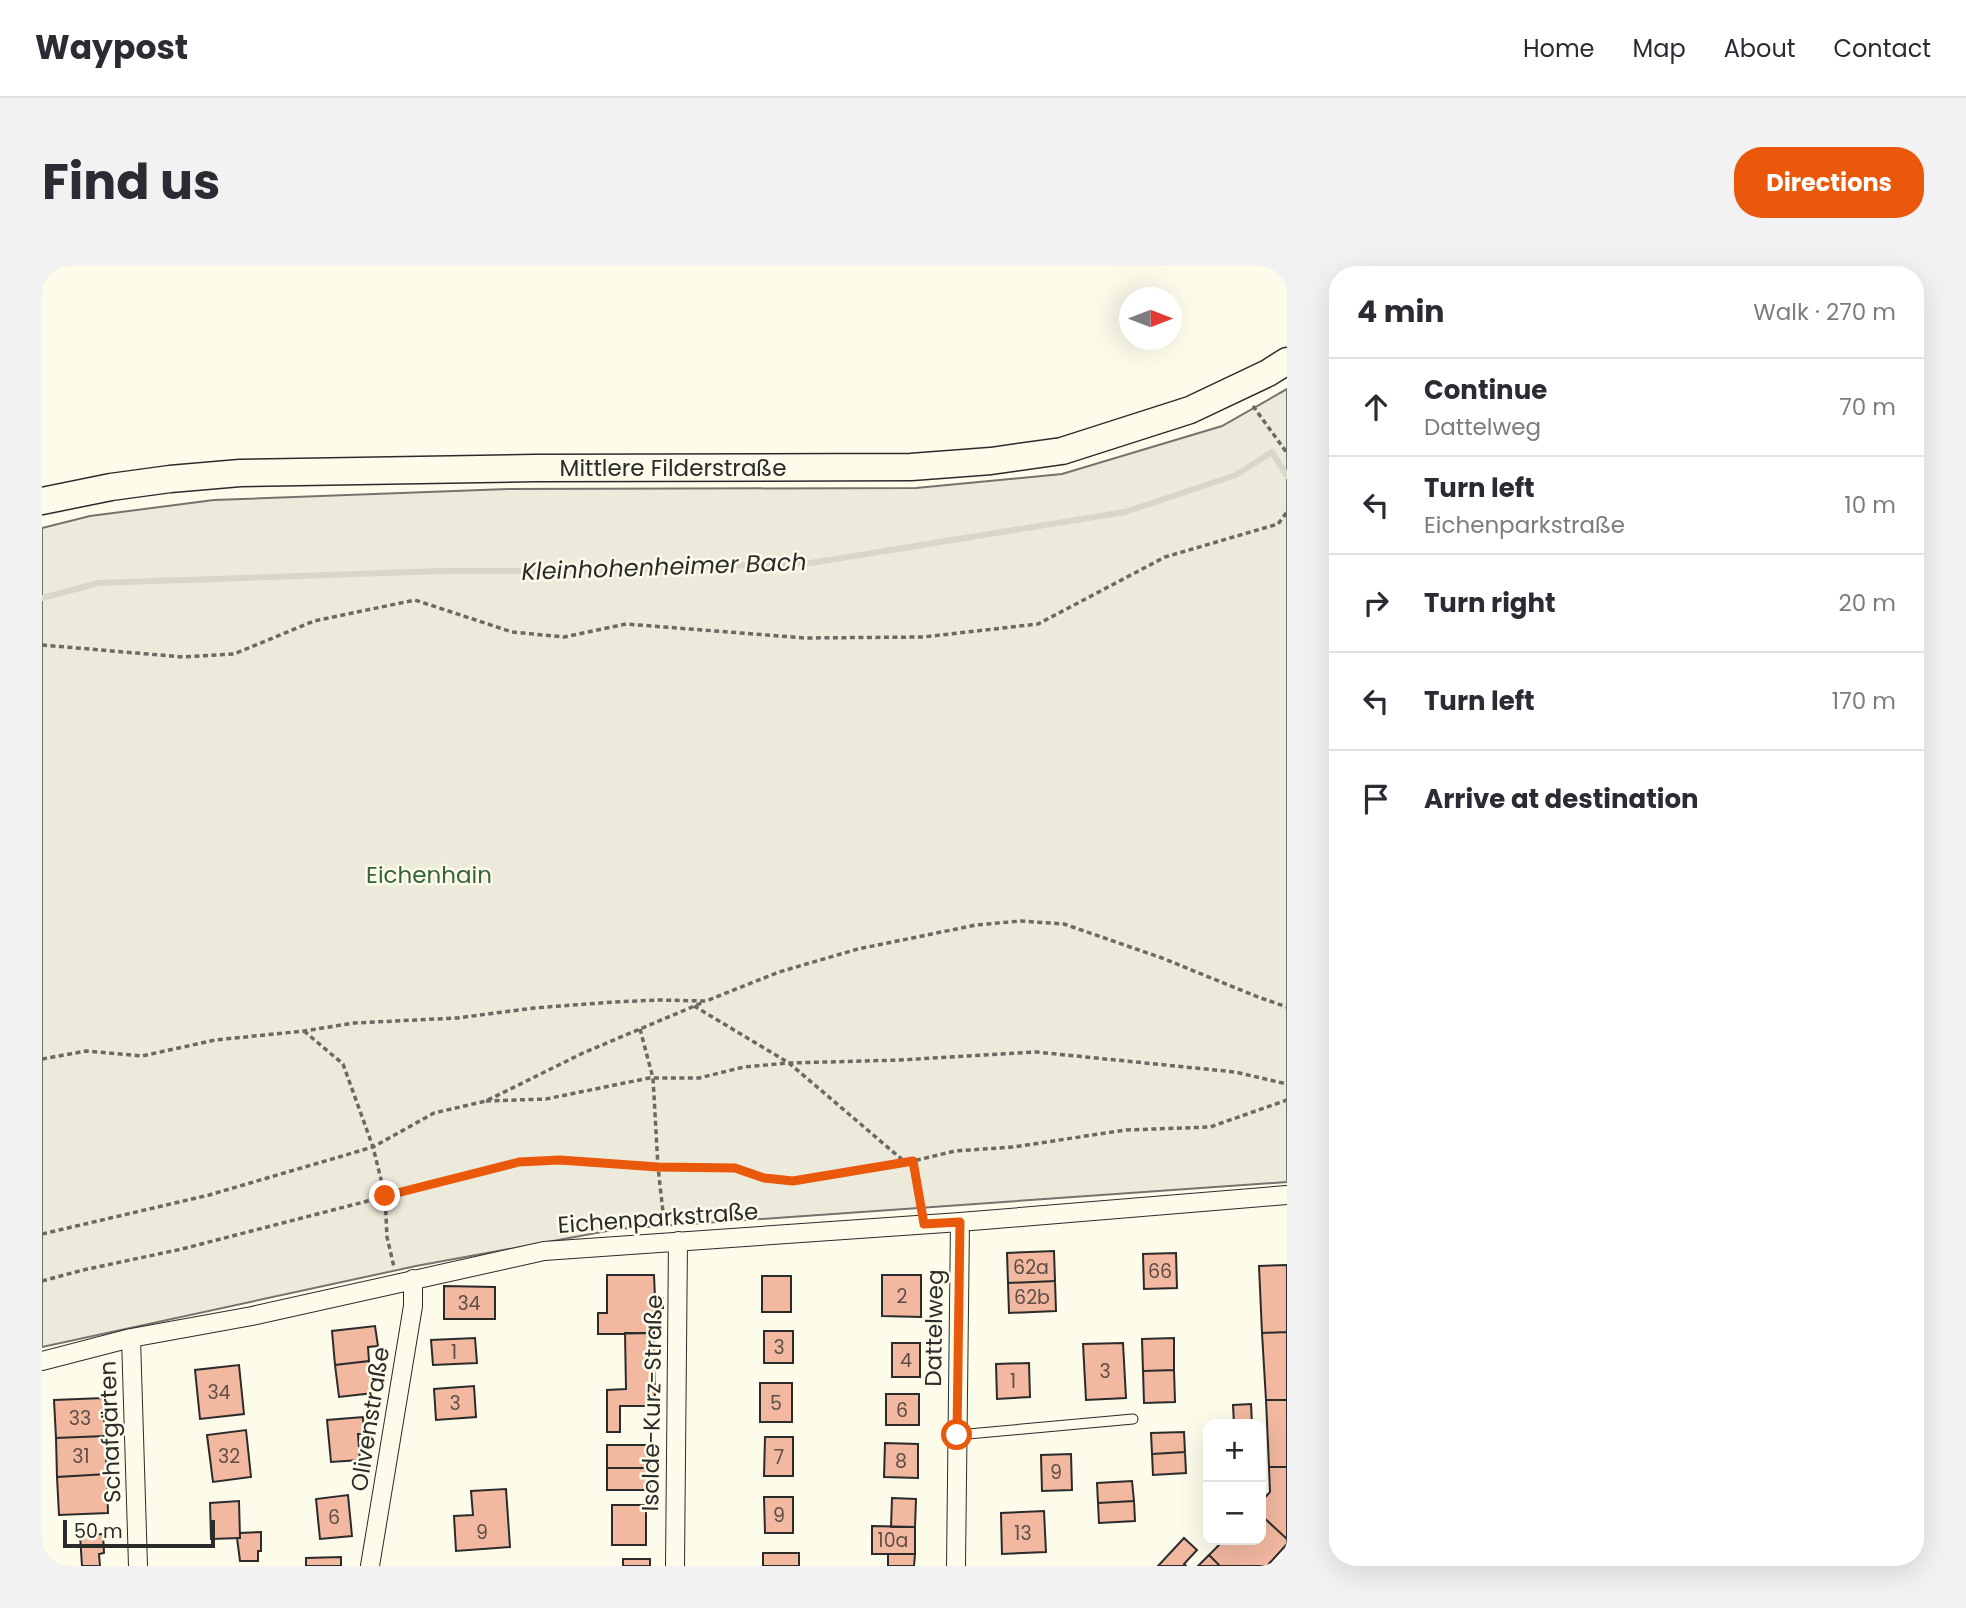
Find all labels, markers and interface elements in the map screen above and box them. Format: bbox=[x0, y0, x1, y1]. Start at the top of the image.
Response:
text: Waypost bbox=[35, 24, 188, 71]
text: Home bbox=[1523, 32, 1595, 65]
text: Map bbox=[1633, 32, 1686, 65]
text: About bbox=[1724, 32, 1795, 65]
text: Contact bbox=[1833, 32, 1931, 65]
button: Directions bbox=[1734, 147, 1924, 218]
text: Find us bbox=[42, 148, 220, 216]
north arrow bbox=[1119, 287, 1182, 350]
text: 4 min bbox=[1357, 290, 1445, 333]
text: Walk · 270 m bbox=[1753, 296, 1896, 328]
text: Continue bbox=[1424, 372, 1547, 408]
icon: ahead bbox=[1357, 388, 1395, 426]
text: 70 m bbox=[1839, 391, 1896, 423]
text: Dattelweg bbox=[1424, 411, 1541, 443]
street label: Mittlere Filderstraße bbox=[560, 452, 786, 484]
text: Turn left bbox=[1424, 470, 1535, 506]
icon: left bbox=[1357, 486, 1395, 524]
text: 10 m bbox=[1844, 489, 1896, 521]
text: Eichenparkstraße bbox=[1424, 509, 1625, 541]
water label: Kleinhohenheimer Bach bbox=[521, 545, 807, 588]
icon: right bbox=[1357, 584, 1395, 622]
text: Turn right bbox=[1424, 585, 1556, 621]
text: 20 m bbox=[1838, 587, 1896, 619]
icon: left bbox=[1357, 682, 1395, 720]
text: Turn left bbox=[1424, 683, 1535, 719]
text: 170 m bbox=[1832, 685, 1896, 717]
icon: arrive bbox=[1357, 780, 1395, 818]
text: Arrive at destination bbox=[1424, 781, 1699, 817]
park label: Eichenhain bbox=[366, 859, 492, 891]
route end bbox=[369, 1180, 400, 1211]
street label: Eichenparkstraße bbox=[557, 1195, 759, 1241]
house number: 62a bbox=[1013, 1254, 1049, 1281]
house number: 66 bbox=[1148, 1258, 1172, 1285]
street label: Dattelweg bbox=[917, 1269, 951, 1387]
house number: 2 bbox=[897, 1283, 908, 1310]
house number: 62b bbox=[1014, 1284, 1050, 1311]
house number: 34 bbox=[457, 1290, 481, 1317]
street label: Isolde-Kurz-Straße bbox=[634, 1294, 670, 1512]
house number: 3 bbox=[773, 1334, 785, 1361]
house number: 1 bbox=[451, 1339, 457, 1366]
street label: Olivenstraße bbox=[343, 1345, 397, 1493]
house number: 4 bbox=[900, 1347, 912, 1374]
house number: 3 bbox=[1099, 1358, 1111, 1385]
street label: Schafgärten bbox=[92, 1360, 128, 1504]
house number: 1 bbox=[1010, 1368, 1016, 1395]
house number: 34 bbox=[207, 1379, 231, 1406]
house number: 3 bbox=[449, 1390, 461, 1417]
house number: 5 bbox=[770, 1390, 782, 1417]
house number: 6 bbox=[896, 1397, 908, 1424]
house number: 33 bbox=[69, 1405, 91, 1432]
route start bbox=[941, 1419, 972, 1450]
map controls bbox=[1203, 1419, 1266, 1545]
button: + bbox=[1203, 1419, 1266, 1482]
house number: 31 bbox=[72, 1443, 90, 1470]
house number: 32 bbox=[218, 1443, 240, 1470]
house number: 7 bbox=[774, 1444, 784, 1471]
house number: 8 bbox=[895, 1448, 907, 1475]
house number: 9 bbox=[1050, 1459, 1062, 1486]
button: − bbox=[1203, 1482, 1266, 1545]
house number: 9 bbox=[773, 1502, 785, 1529]
house number: 6 bbox=[328, 1504, 340, 1531]
scale bar bbox=[63, 1517, 215, 1549]
text: 50 m bbox=[74, 1518, 123, 1545]
house number: 9 bbox=[476, 1519, 488, 1546]
house number: 13 bbox=[1014, 1520, 1032, 1547]
house number: 10a bbox=[878, 1527, 908, 1554]

